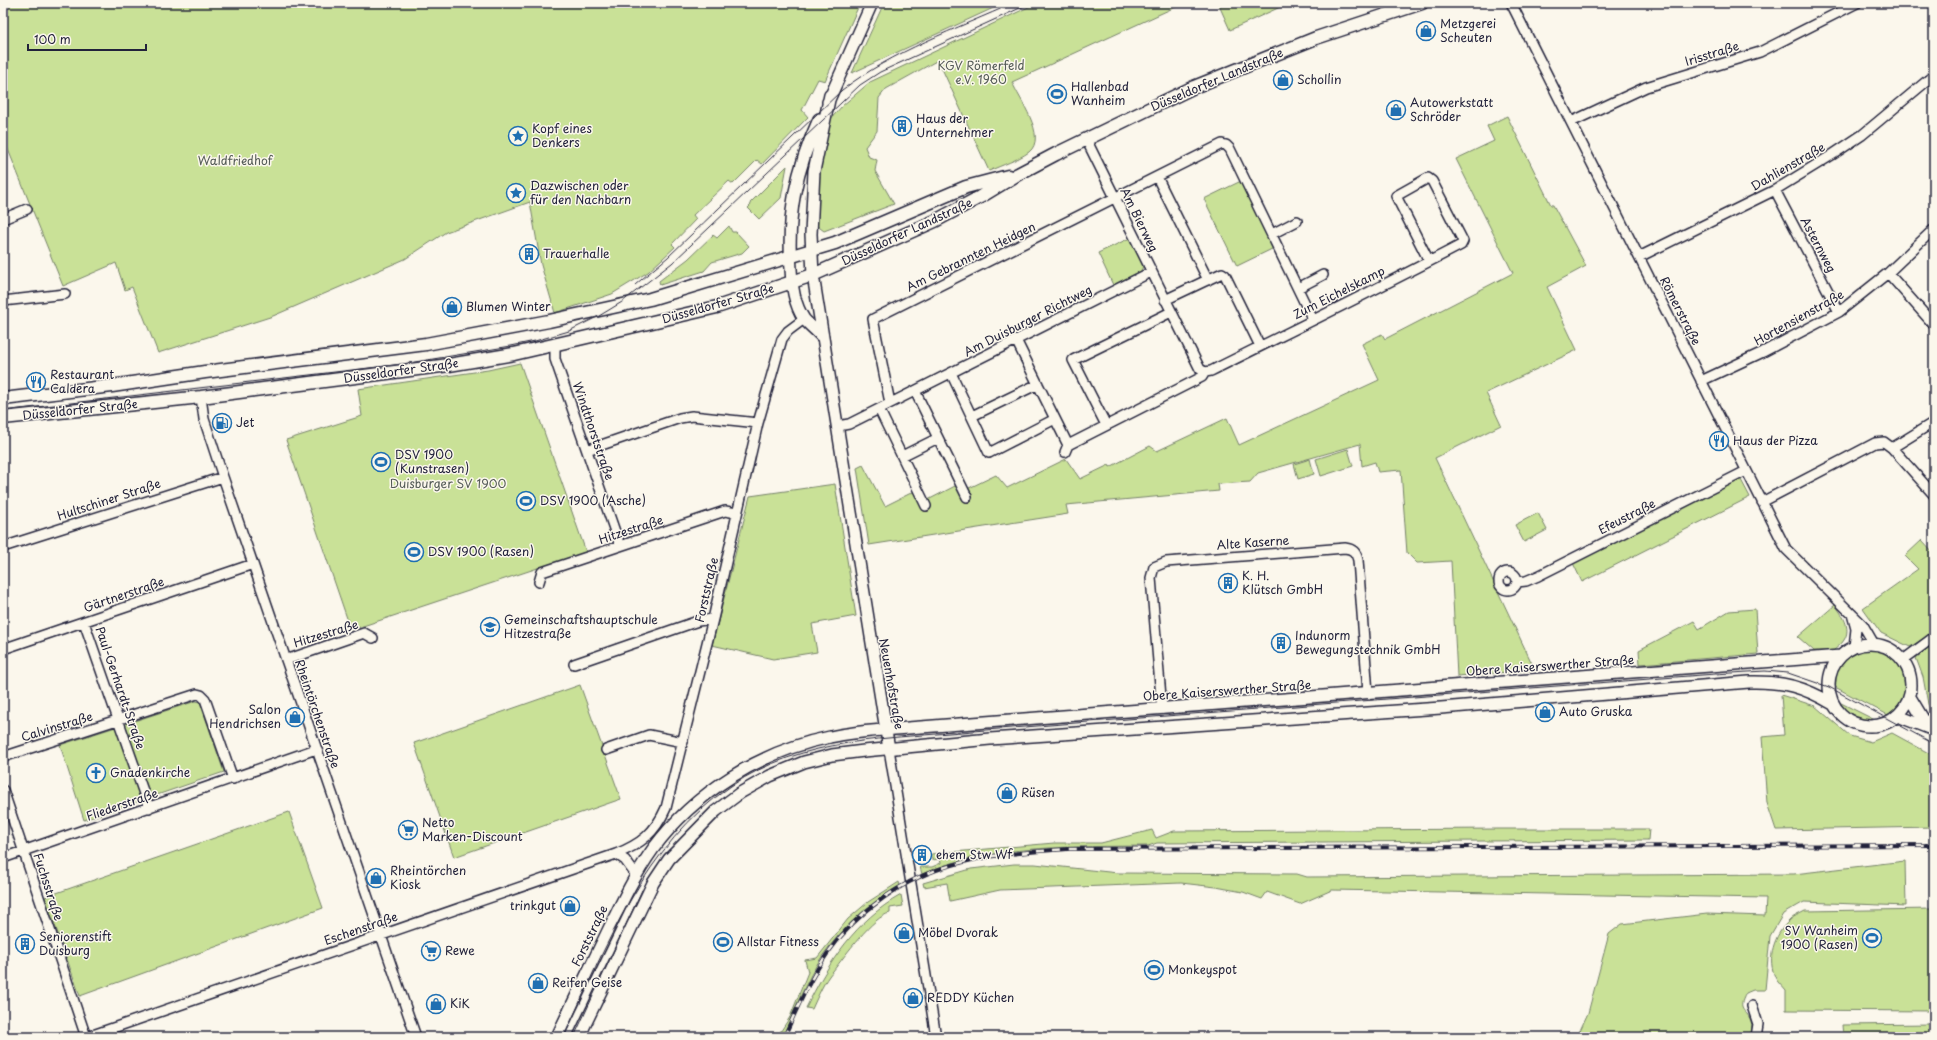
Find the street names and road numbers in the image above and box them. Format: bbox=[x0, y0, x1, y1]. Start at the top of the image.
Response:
street label: Irisstraße bbox=[1683, 36, 1741, 70]
street label: Düsseldorfer Landstraße bbox=[1148, 43, 1286, 115]
street label: Dahlienstraße bbox=[1747, 138, 1828, 195]
street label: Am Bierweg bbox=[1117, 184, 1163, 255]
street label: Düsseldorfer Landstraße bbox=[838, 193, 975, 269]
street label: Asternweg bbox=[1797, 214, 1841, 276]
street label: Am Gebrannten Heidgen bbox=[903, 217, 1038, 295]
street label: Zum Eichelskamp bbox=[1290, 261, 1388, 323]
street label: Römerstraße bbox=[1656, 273, 1706, 348]
street label: Düsseldorfer Straße bbox=[660, 278, 776, 328]
street label: Am Duisburger Richtweg bbox=[960, 280, 1095, 360]
street label: Hortensienstraße bbox=[1750, 285, 1847, 349]
street label: Düsseldorfer Straße bbox=[342, 353, 459, 387]
street label: Windthorststraße bbox=[569, 379, 619, 482]
street label: Düsseldorfer Straße bbox=[21, 394, 138, 424]
street label: Hultschiner Straße bbox=[55, 474, 163, 524]
street label: Efeustraße bbox=[1595, 494, 1658, 538]
street label: Hitzestraße bbox=[596, 510, 665, 548]
street label: Alte Kaserne bbox=[1216, 530, 1290, 554]
street label: Forststraße bbox=[690, 556, 722, 624]
street label: Gärtnerstraße bbox=[81, 572, 166, 616]
street label: Hitzestraße bbox=[291, 615, 360, 651]
street label: Paul-Gerhardt-Straße bbox=[91, 624, 150, 752]
street label: Neuenhofstraße bbox=[875, 637, 909, 731]
street label: Obere Kaiserswerther Straße bbox=[1465, 650, 1635, 680]
street label: Rheintörchenstraße bbox=[291, 657, 345, 771]
street label: Obere Kaiserswerther Straße bbox=[1142, 675, 1312, 705]
street label: Calvinstraße bbox=[19, 707, 95, 745]
street label: Fliederstraße bbox=[83, 783, 160, 825]
street label: Fuchsstraße bbox=[30, 851, 68, 923]
street label: Forststraße bbox=[567, 902, 612, 969]
street label: Eschenstraße bbox=[321, 907, 400, 949]

